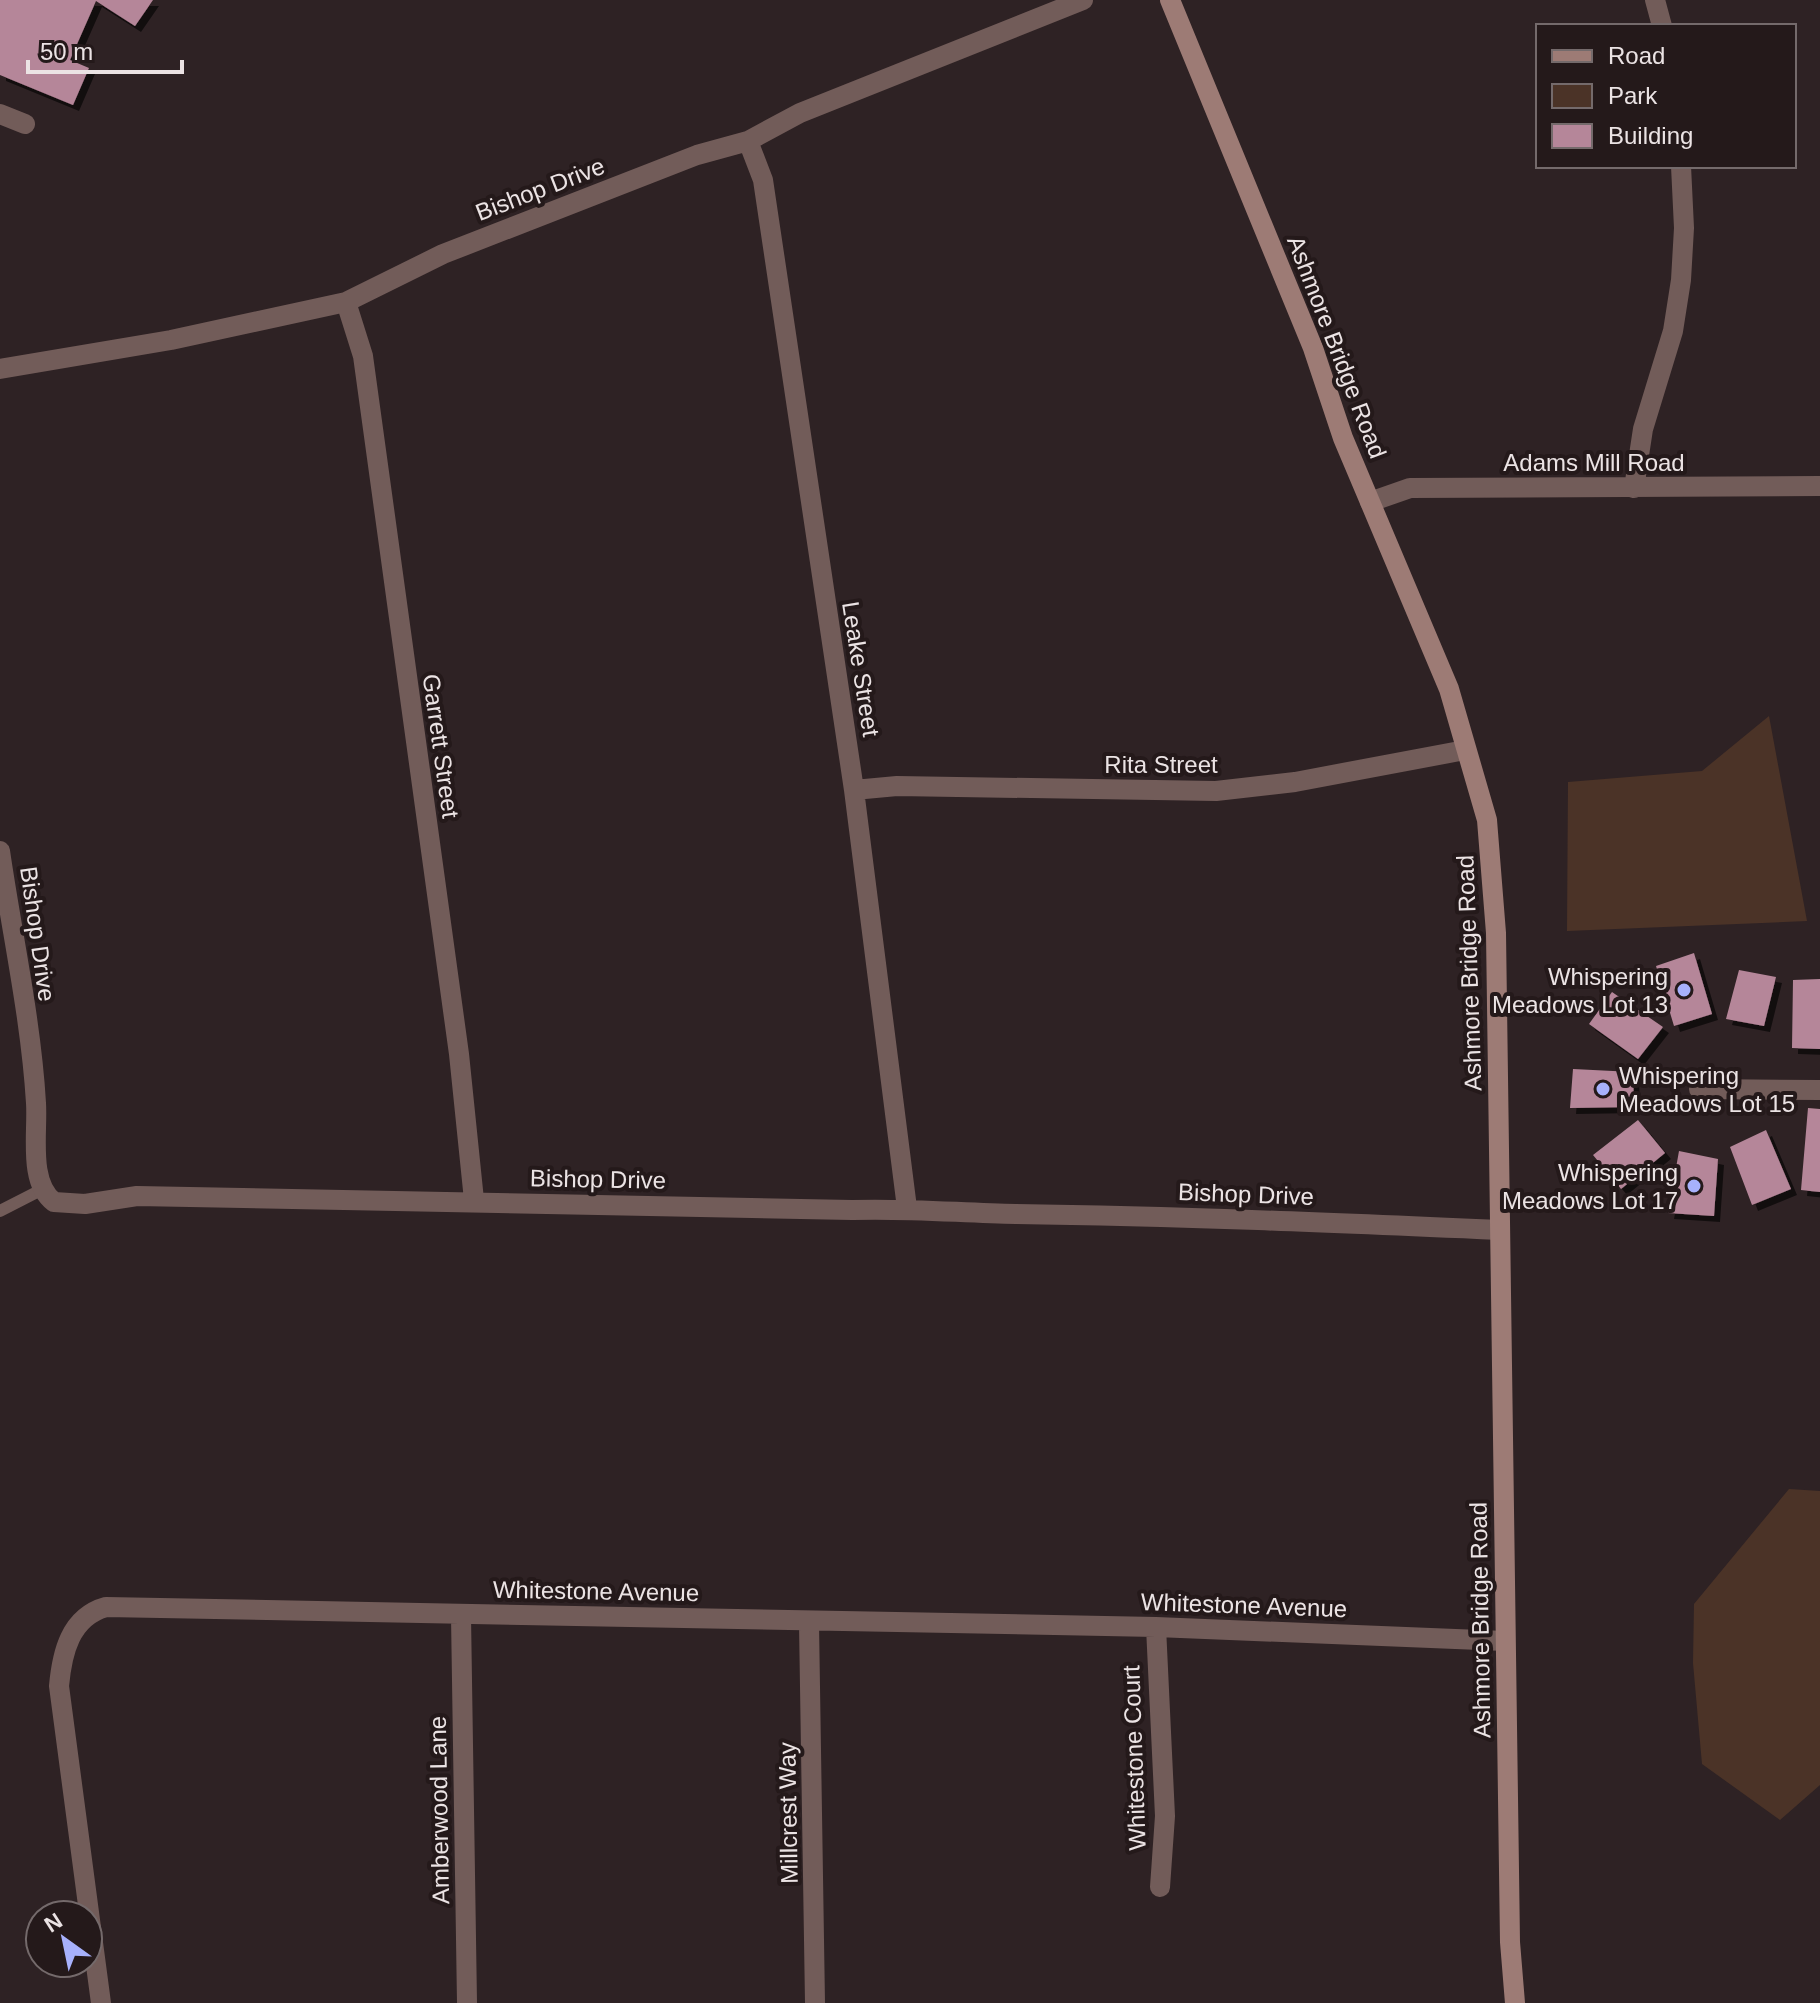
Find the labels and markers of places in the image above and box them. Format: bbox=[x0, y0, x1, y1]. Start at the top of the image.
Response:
place label: Whispering Meadows Lot 13 bbox=[1492, 963, 1668, 1018]
marker: Whispering Meadows Lot 13 bbox=[1675, 981, 1693, 999]
place label: Whispering Meadows Lot 15 bbox=[1619, 1062, 1795, 1117]
marker: Whispering Meadows Lot 15 bbox=[1594, 1080, 1612, 1098]
place label: Whispering Meadows Lot 17 bbox=[1502, 1159, 1678, 1214]
marker: Whispering Meadows Lot 17 bbox=[1685, 1177, 1703, 1195]

